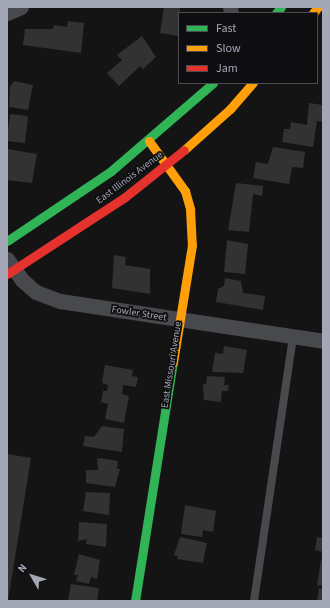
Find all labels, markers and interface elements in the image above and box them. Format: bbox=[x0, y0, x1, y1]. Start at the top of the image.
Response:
legend bbox=[178, 12, 318, 84]
text: Fast bbox=[216, 20, 236, 37]
text: Slow bbox=[216, 40, 241, 57]
text: Jam bbox=[216, 60, 238, 77]
street label: East Illinois Avenue bbox=[94, 149, 166, 207]
street label: Fowler Street bbox=[111, 304, 167, 324]
street label: East Missouri Avenue bbox=[159, 321, 185, 409]
north arrow bbox=[12, 556, 52, 596]
text: N bbox=[14, 561, 30, 576]

